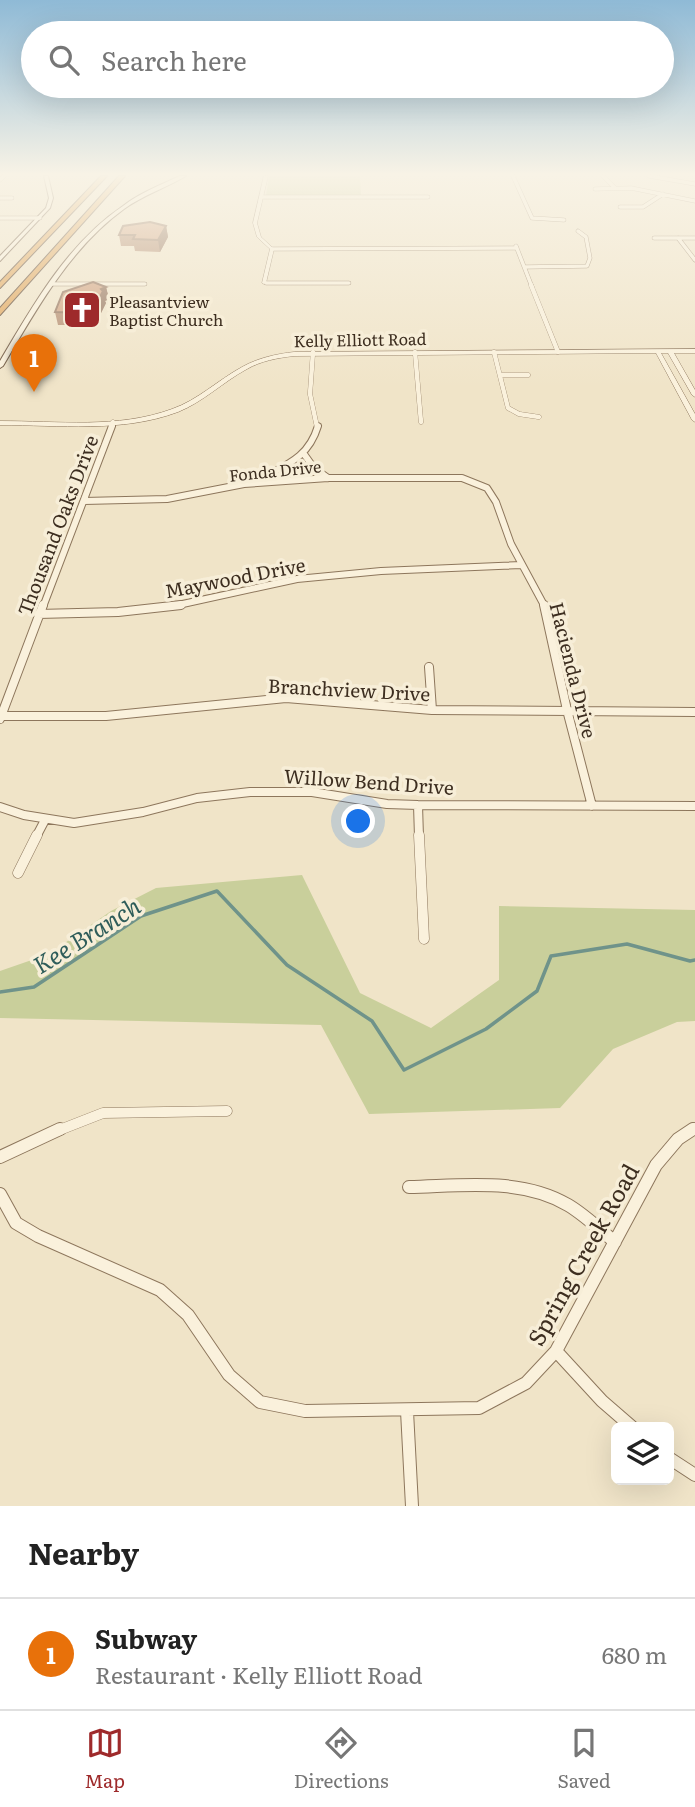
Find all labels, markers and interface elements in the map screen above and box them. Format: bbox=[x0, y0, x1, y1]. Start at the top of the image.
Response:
search box bbox=[21, 21, 674, 98]
text: Search here bbox=[101, 40, 247, 79]
icon: search bbox=[45, 41, 83, 79]
church icon: Pleasantview Baptist Church bbox=[61, 289, 103, 331]
place label: Pleasantview Baptist Church bbox=[109, 289, 224, 331]
street label: Kelly Elliott Road bbox=[293, 326, 427, 352]
pin: 1 bbox=[11, 334, 57, 392]
street label: Thousand Oaks Drive bbox=[10, 430, 104, 619]
street label: Fonda Drive bbox=[228, 453, 322, 487]
street label: Maywood Drive bbox=[162, 550, 308, 604]
street label: Hacienda Drive bbox=[544, 599, 605, 741]
street label: Branchview Drive bbox=[267, 671, 431, 707]
street label: Willow Bend Drive bbox=[283, 761, 455, 801]
your location bbox=[341, 804, 375, 838]
water label: Kee Branch bbox=[25, 887, 147, 981]
street label: Spring Creek Road bbox=[518, 1157, 646, 1351]
map controls bbox=[611, 1422, 674, 1485]
button: layers bbox=[611, 1422, 674, 1485]
text: Nearby bbox=[28, 1530, 139, 1574]
text: Subway bbox=[95, 1618, 197, 1657]
text: 1 bbox=[46, 1637, 56, 1671]
text: 680 m bbox=[602, 1637, 667, 1671]
text: Restaurant · Kelly Elliott Road bbox=[95, 1657, 423, 1691]
tab: Map bbox=[84, 1724, 125, 1794]
tab: Directions bbox=[294, 1724, 389, 1794]
tab: Saved bbox=[558, 1724, 611, 1794]

